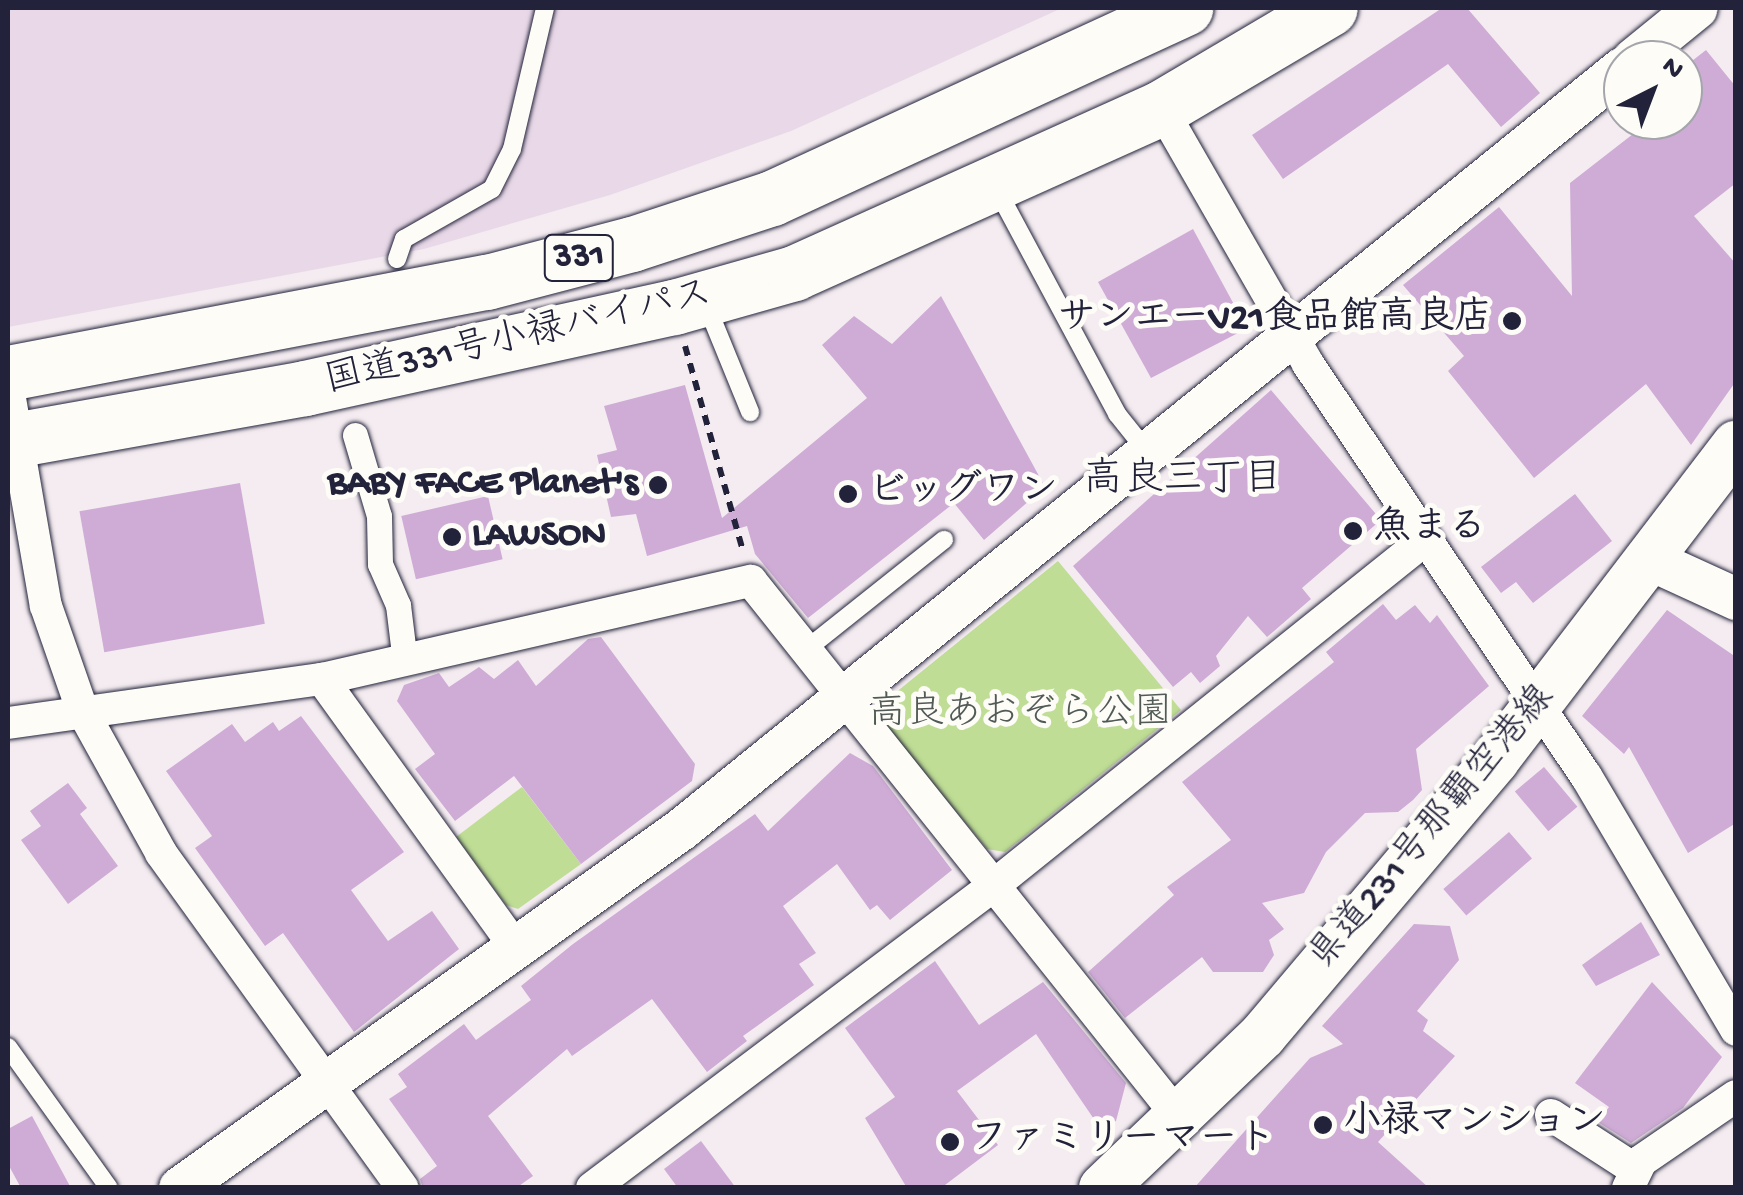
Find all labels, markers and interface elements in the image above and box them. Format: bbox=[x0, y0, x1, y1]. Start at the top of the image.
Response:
north arrow bbox=[1603, 40, 1703, 140]
text: N bbox=[1654, 50, 1690, 87]
road number: 331 bbox=[542, 228, 616, 288]
street label: 国道331号小禄バイパス bbox=[321, 273, 717, 407]
place label: サンエーV21食品館高良店 bbox=[1058, 298, 1492, 344]
marker: サンエーV21食品館高良店 bbox=[1501, 310, 1523, 332]
district label: 高良三丁目 bbox=[1083, 458, 1283, 506]
place label: BABY FACE Planet's bbox=[328, 462, 638, 508]
place label: ビッグワン bbox=[868, 471, 1058, 517]
marker: BABY FACE Planet's bbox=[647, 474, 669, 496]
marker: ビッグワン bbox=[837, 483, 859, 505]
place label: 魚まる bbox=[1373, 508, 1487, 554]
place label: LAWSON bbox=[472, 514, 606, 560]
marker: 魚まる bbox=[1342, 520, 1364, 542]
marker: LAWSON bbox=[441, 526, 463, 548]
street label: 県道231号那覇空港線 bbox=[1302, 677, 1566, 981]
park label: 高良あおぞら公園 bbox=[868, 693, 1172, 739]
place label: 小禄マンション bbox=[1343, 1102, 1609, 1148]
marker: 小禄マンション bbox=[1312, 1114, 1334, 1136]
place label: ファミリーマート bbox=[970, 1119, 1274, 1165]
marker: ファミリーマート bbox=[939, 1131, 961, 1153]

